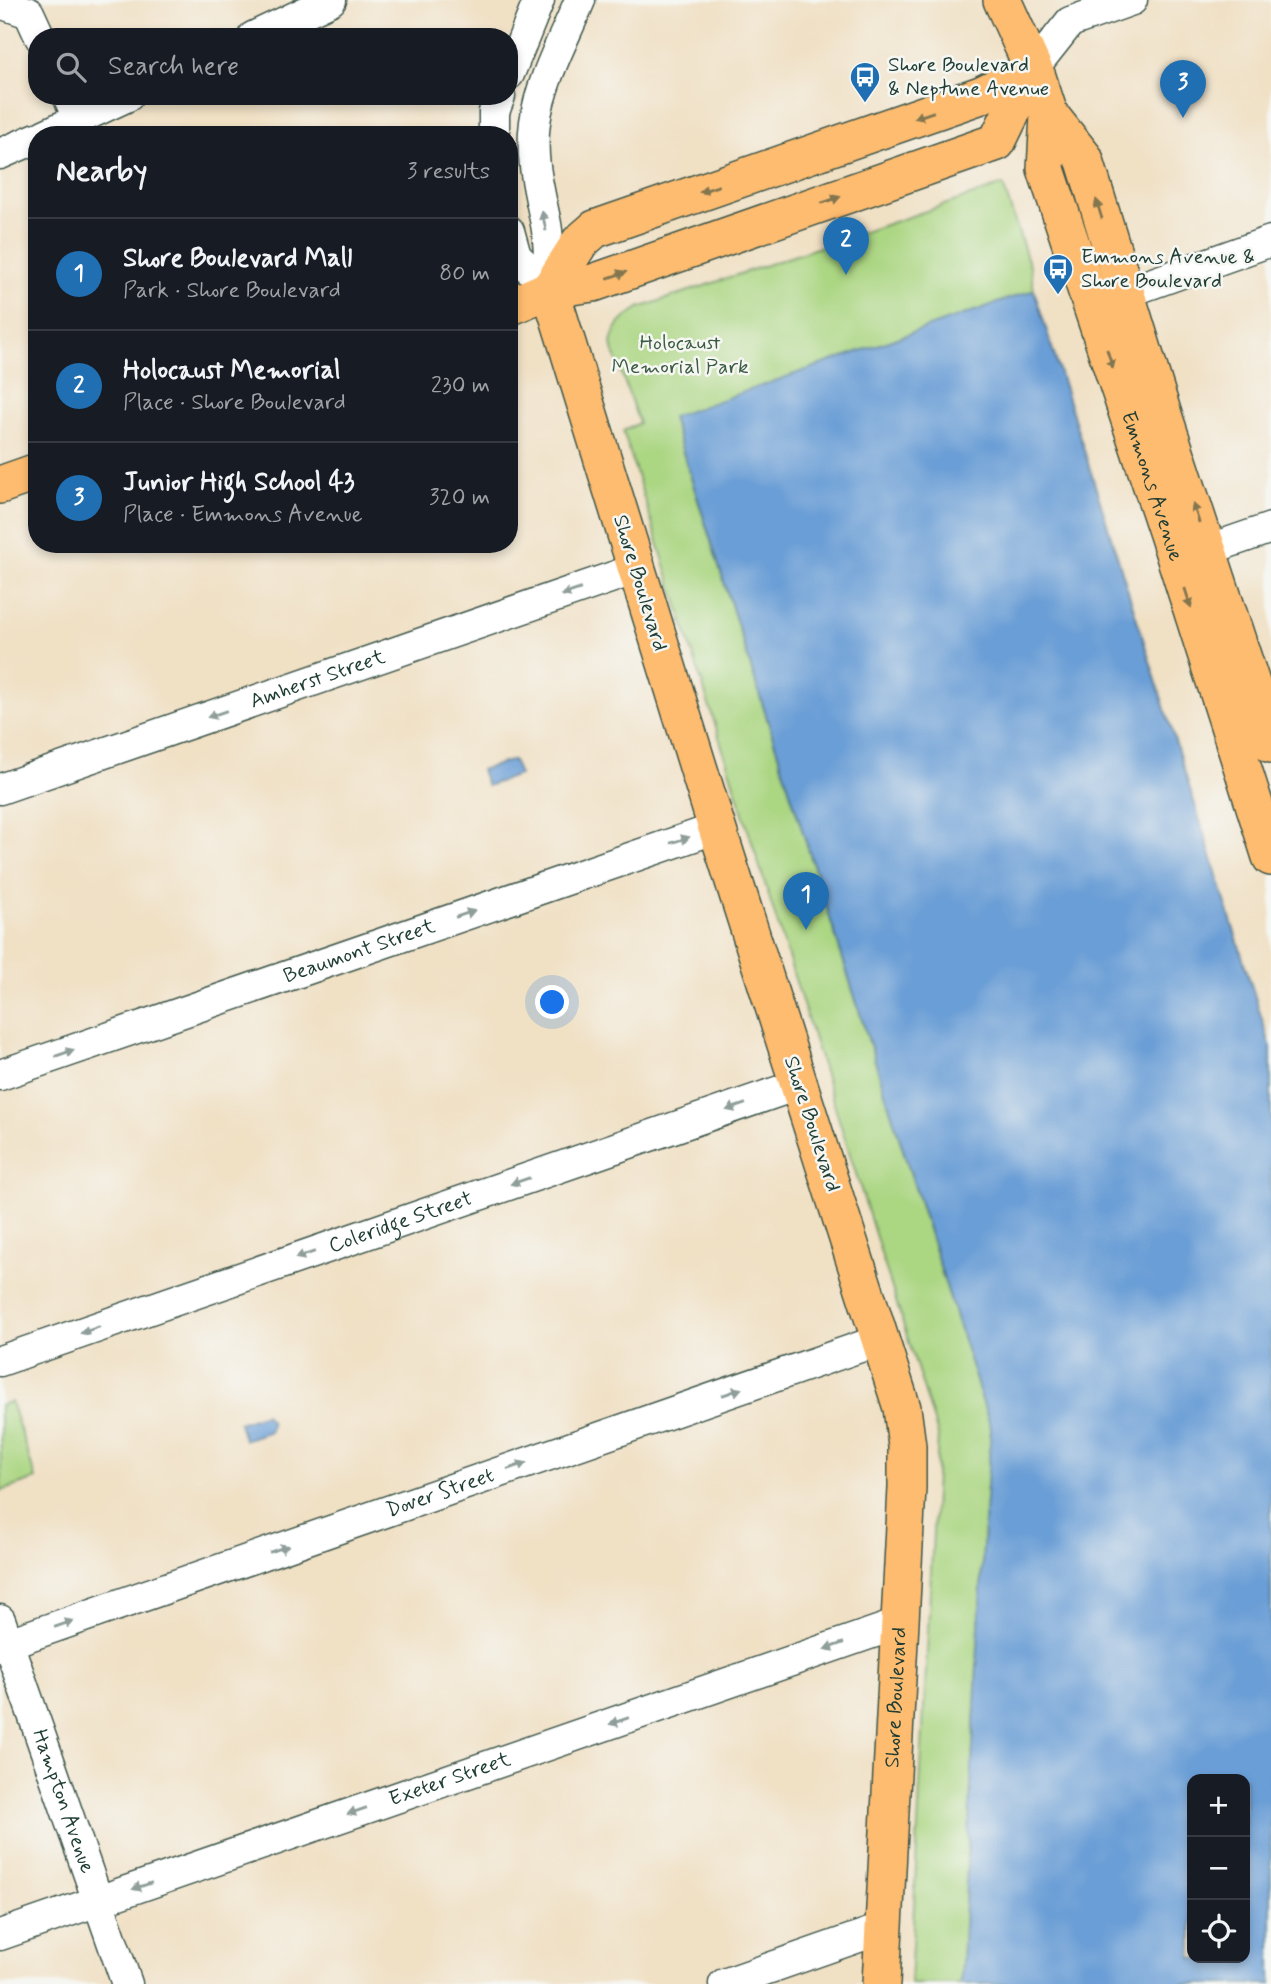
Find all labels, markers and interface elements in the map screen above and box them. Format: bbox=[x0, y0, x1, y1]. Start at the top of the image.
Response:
search box bbox=[28, 28, 518, 105]
icon: search bbox=[52, 48, 90, 86]
text: Search here bbox=[108, 50, 239, 84]
place label: Shore Boulevard & Neptune Avenue bbox=[888, 51, 1049, 103]
bus stop icon: Shore Boulevard & Neptune Avenue bbox=[848, 60, 882, 104]
pin: 3 bbox=[1160, 60, 1206, 118]
one-way arrow bbox=[914, 110, 935, 121]
text: Nearby bbox=[56, 152, 147, 191]
text: 3 results bbox=[407, 157, 490, 187]
one-way arrow bbox=[699, 184, 720, 195]
one-way arrow bbox=[821, 194, 842, 205]
one-way arrow bbox=[1094, 198, 1104, 219]
one-way arrow bbox=[539, 210, 550, 232]
pin: 2 bbox=[823, 217, 869, 275]
text: Shore Boulevard Mall bbox=[123, 242, 352, 276]
place label: Emmons Avenue & Shore Boulevard bbox=[1081, 243, 1255, 295]
bus stop icon: Emmons Avenue & Shore Boulevard bbox=[1041, 252, 1075, 296]
text: 1 bbox=[74, 259, 84, 289]
text: 80 m bbox=[439, 259, 490, 289]
one-way arrow bbox=[606, 269, 627, 280]
text: Park · Shore Boulevard bbox=[123, 276, 341, 306]
park label: Holocaust Memorial Park bbox=[611, 329, 749, 381]
one-way arrow bbox=[1105, 348, 1116, 369]
text: Holocaust Memorial bbox=[123, 354, 341, 388]
text: 2 bbox=[73, 371, 85, 401]
text: 230 m bbox=[431, 371, 490, 401]
text: Place · Shore Boulevard bbox=[123, 388, 346, 418]
street label: Emmons Avenue bbox=[1114, 408, 1190, 565]
text: Junior High School 43 bbox=[123, 466, 355, 500]
text: 3 bbox=[74, 483, 84, 513]
text: 320 m bbox=[429, 483, 490, 513]
text: Place · Emmons Avenue bbox=[123, 500, 363, 530]
one-way arrow bbox=[1190, 502, 1200, 523]
street label: Shore Boulevard bbox=[606, 512, 674, 654]
one-way arrow bbox=[561, 587, 582, 598]
one-way arrow bbox=[1183, 588, 1194, 609]
street label: Amherst Street bbox=[246, 643, 389, 715]
one-way arrow bbox=[207, 709, 228, 720]
one-way arrow bbox=[669, 834, 690, 845]
pin: 1 bbox=[783, 872, 829, 930]
one-way arrow bbox=[454, 908, 475, 919]
street label: Beaumont Street bbox=[280, 912, 439, 990]
your location bbox=[535, 985, 569, 1019]
one-way arrow bbox=[54, 1047, 75, 1058]
street label: Shore Boulevard bbox=[777, 1053, 847, 1195]
one-way arrow bbox=[725, 1102, 746, 1113]
one-way arrow bbox=[510, 1176, 531, 1187]
street label: Coleridge Street bbox=[325, 1184, 476, 1260]
one-way arrow bbox=[295, 1250, 316, 1261]
one-way arrow bbox=[80, 1325, 101, 1336]
one-way arrow bbox=[722, 1386, 743, 1397]
one-way arrow bbox=[507, 1460, 528, 1471]
street label: Dover Street bbox=[383, 1461, 498, 1525]
one-way arrow bbox=[269, 1543, 290, 1554]
one-way arrow bbox=[54, 1618, 75, 1629]
street label: Shore Boulevard bbox=[878, 1626, 914, 1769]
one-way arrow bbox=[823, 1641, 844, 1652]
one-way arrow bbox=[608, 1716, 629, 1727]
street label: Hampton Avenue bbox=[25, 1725, 101, 1877]
street label: Exeter Street bbox=[385, 1745, 515, 1813]
map controls bbox=[1187, 1774, 1250, 1963]
button: + bbox=[1187, 1774, 1250, 1837]
one-way arrow bbox=[347, 1806, 368, 1817]
button: − bbox=[1187, 1837, 1250, 1900]
one-way arrow bbox=[132, 1881, 153, 1892]
button: locate bbox=[1187, 1900, 1250, 1963]

